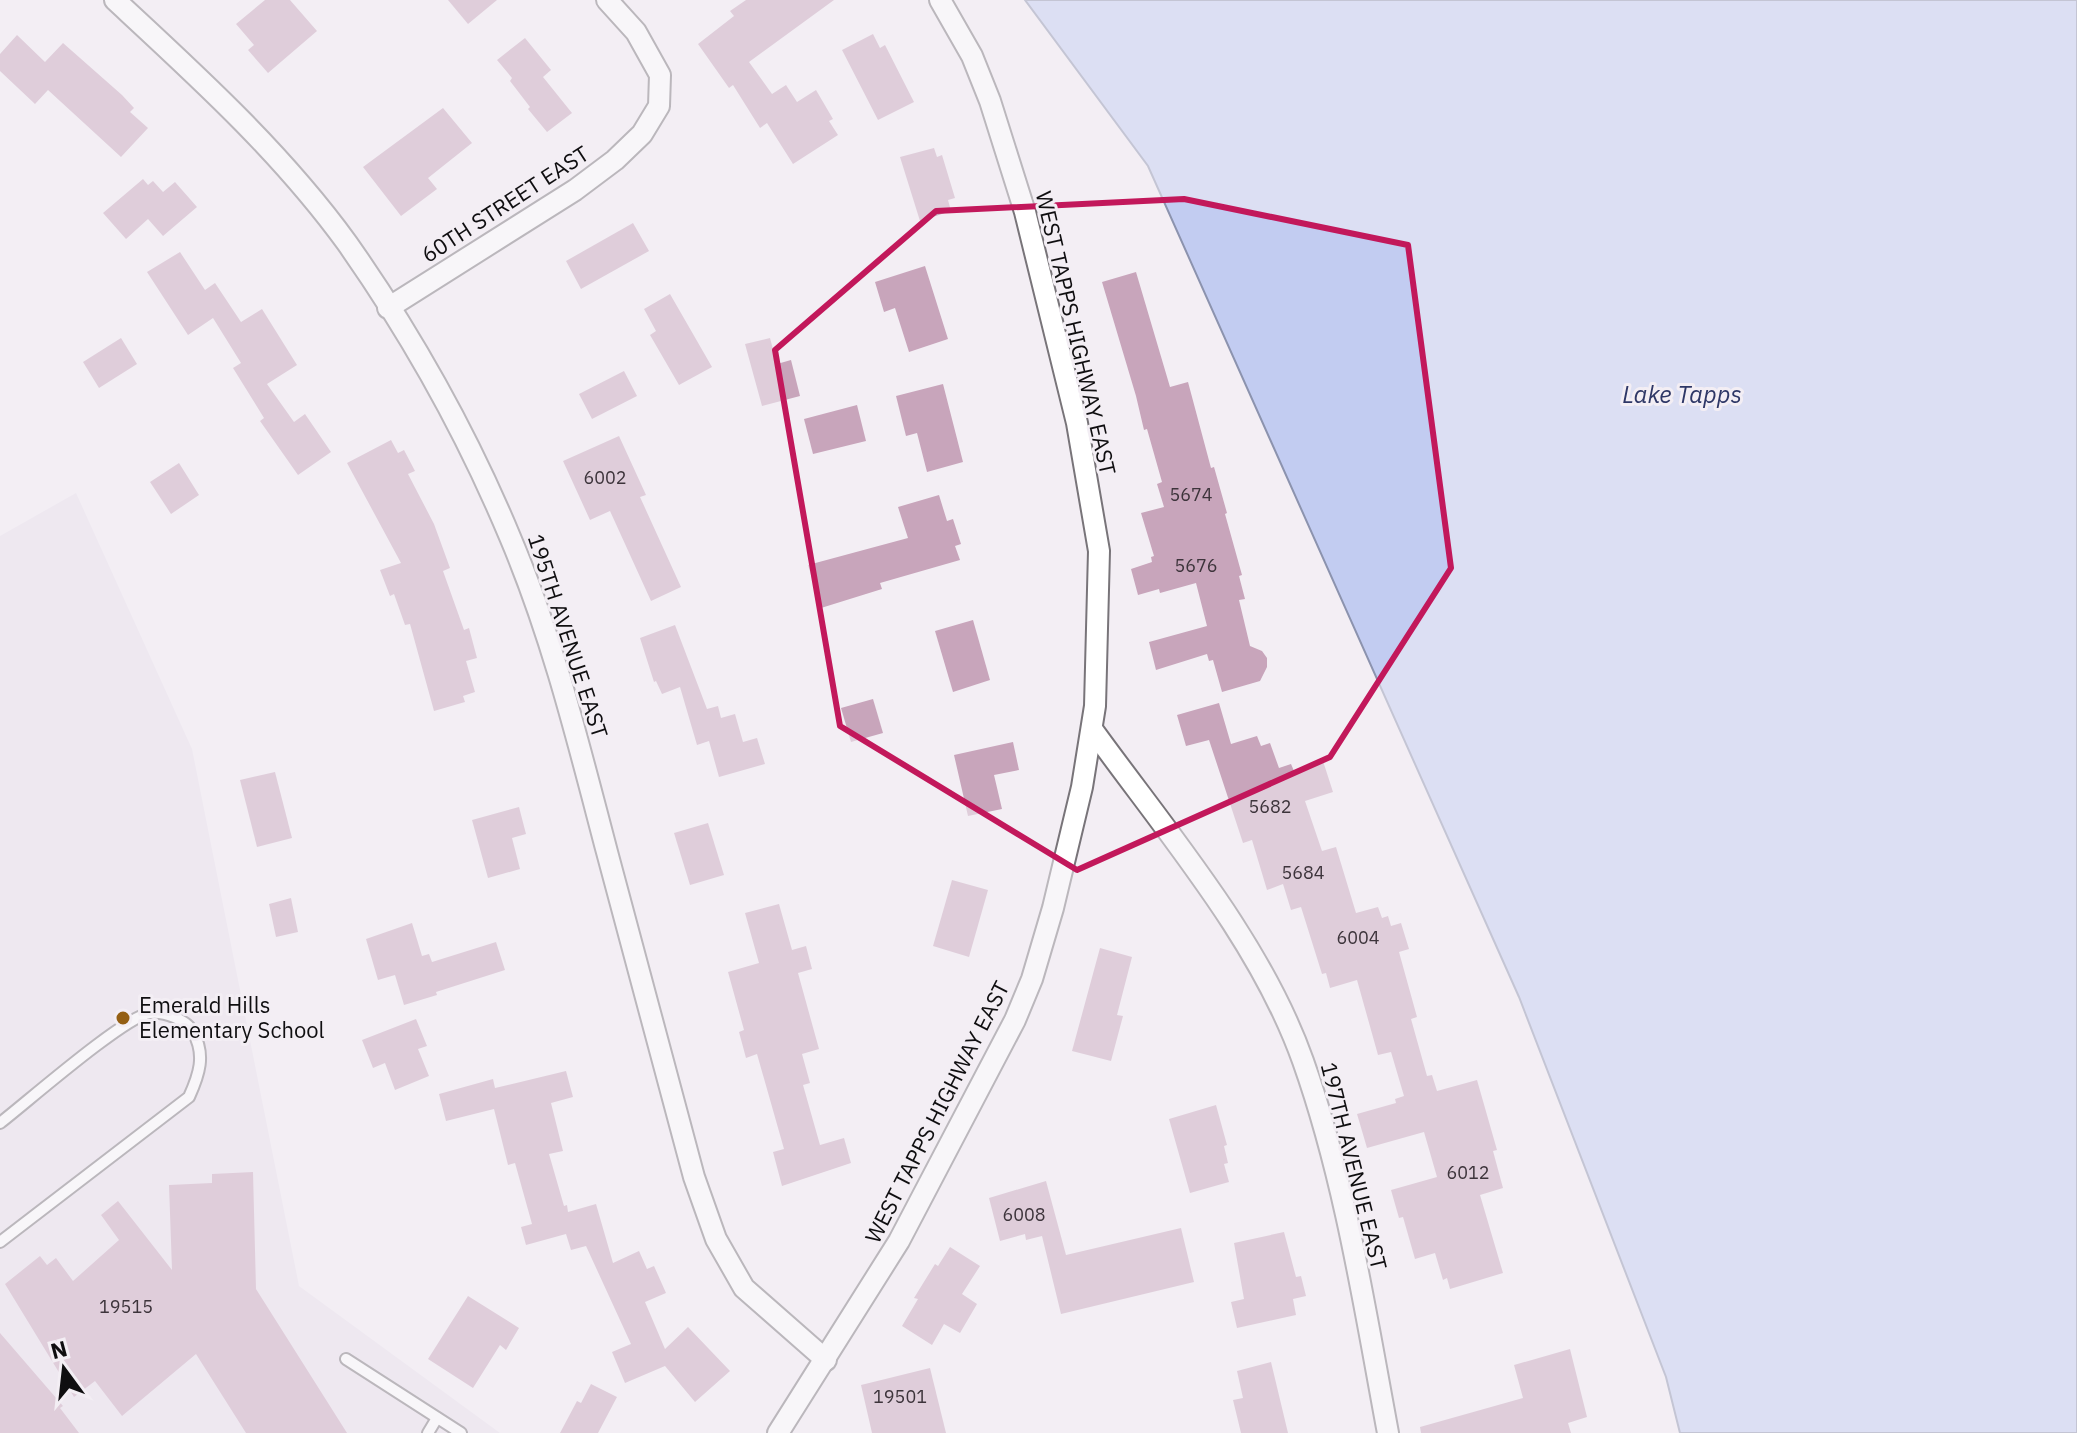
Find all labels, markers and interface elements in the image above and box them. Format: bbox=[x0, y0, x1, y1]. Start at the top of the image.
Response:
street label: 60TH STREET EAST bbox=[415, 138, 594, 269]
street label: WEST TAPPS HIGHWAY EAST bbox=[1030, 188, 1123, 478]
water label: Lake Tapps bbox=[1622, 378, 1742, 410]
house number: 6002 bbox=[583, 466, 627, 489]
house number: 5674 bbox=[1169, 483, 1213, 506]
street label: 195TH AVENUE EAST bbox=[522, 530, 615, 742]
house number: 5676 bbox=[1174, 554, 1218, 577]
house number: 5682 bbox=[1248, 795, 1292, 818]
house number: 5684 bbox=[1281, 861, 1325, 884]
house number: 6004 bbox=[1336, 926, 1380, 949]
street label: WEST TAPPS HIGHWAY EAST bbox=[858, 975, 1016, 1248]
place label: Emerald Hills Elementary School bbox=[139, 990, 325, 1044]
marker: Emerald Hills Elementary School bbox=[114, 1009, 132, 1027]
street label: 197TH AVENUE EAST bbox=[1315, 1059, 1394, 1273]
house number: 6012 bbox=[1446, 1161, 1490, 1184]
house number: 6008 bbox=[1002, 1203, 1046, 1226]
house number: 19515 bbox=[99, 1295, 153, 1318]
north arrow bbox=[24, 1329, 104, 1409]
text: N bbox=[47, 1333, 70, 1365]
house number: 19501 bbox=[873, 1385, 927, 1408]

